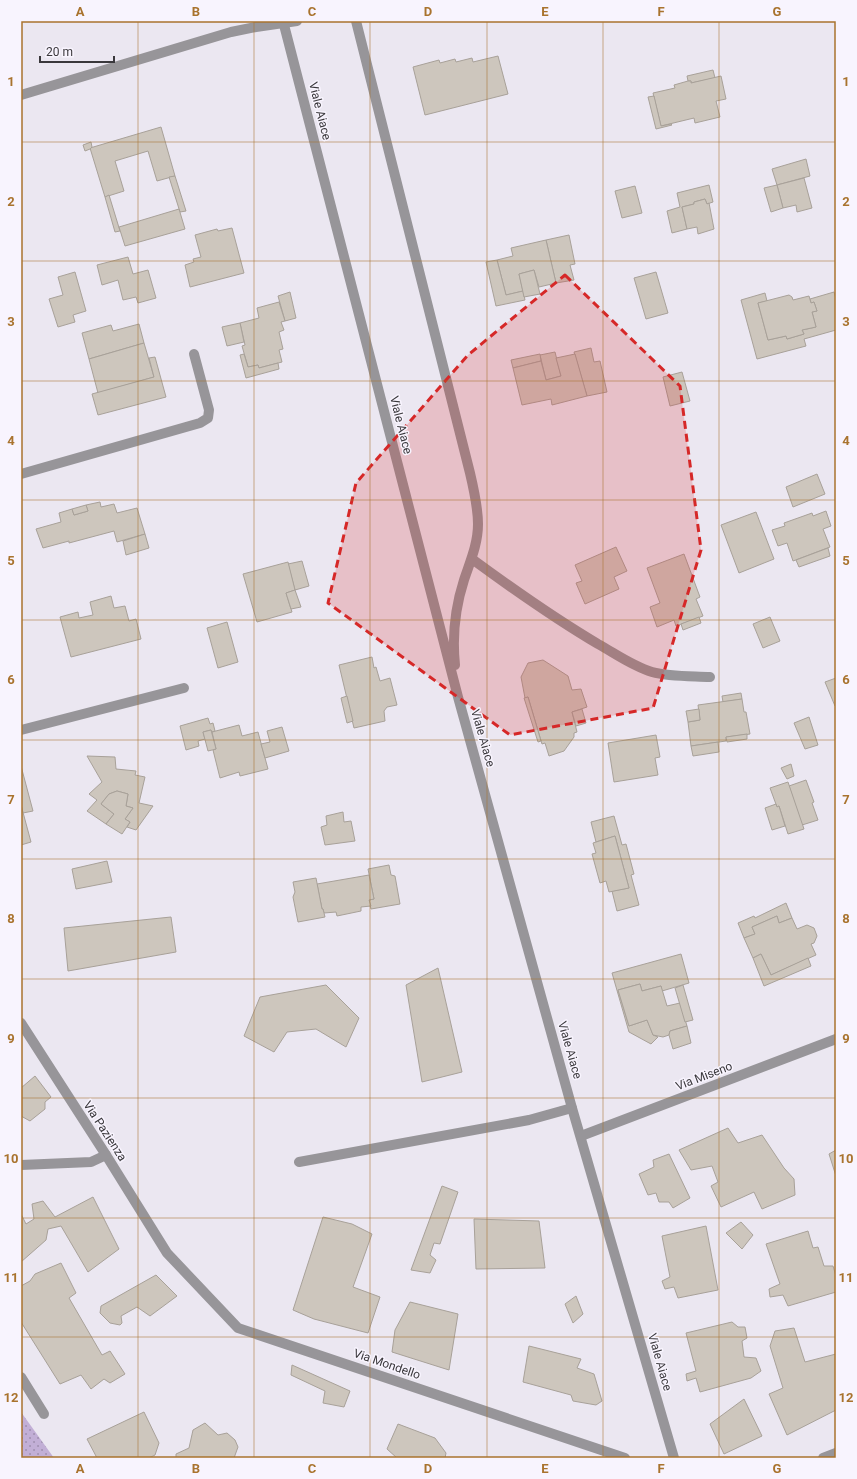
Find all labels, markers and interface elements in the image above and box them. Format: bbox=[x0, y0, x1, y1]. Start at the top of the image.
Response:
text: A bbox=[76, 4, 85, 19]
text: B bbox=[192, 4, 200, 19]
text: C bbox=[308, 4, 317, 19]
text: D bbox=[424, 4, 432, 19]
text: E bbox=[541, 4, 549, 19]
text: F bbox=[657, 4, 665, 19]
text: G bbox=[773, 4, 782, 19]
scale bar bbox=[40, 38, 114, 64]
text: 20 m bbox=[46, 45, 73, 59]
text: 1 bbox=[7, 74, 15, 89]
text: 1 bbox=[842, 74, 850, 89]
street label: Viale Aiace bbox=[306, 81, 334, 141]
text: 2 bbox=[7, 194, 15, 209]
text: 2 bbox=[842, 194, 850, 209]
text: 3 bbox=[7, 314, 15, 329]
text: 3 bbox=[842, 314, 850, 329]
street label: Viale Aiace bbox=[387, 395, 415, 455]
text: 4 bbox=[7, 433, 15, 448]
text: 4 bbox=[842, 433, 850, 448]
text: 5 bbox=[7, 553, 15, 568]
text: 5 bbox=[842, 553, 850, 568]
text: 6 bbox=[7, 672, 15, 687]
text: 6 bbox=[842, 672, 850, 687]
street label: Viale Aiace bbox=[468, 708, 498, 768]
text: 7 bbox=[7, 792, 15, 807]
text: 7 bbox=[842, 792, 850, 807]
text: 8 bbox=[7, 911, 15, 926]
text: 8 bbox=[842, 911, 850, 926]
street label: Viale Aiace bbox=[555, 1020, 585, 1080]
text: 9 bbox=[7, 1031, 15, 1046]
text: 9 bbox=[842, 1031, 850, 1046]
street label: Via Miseno bbox=[674, 1059, 734, 1093]
street label: Via Pazienza bbox=[80, 1098, 130, 1164]
text: 10 bbox=[4, 1151, 18, 1166]
text: 10 bbox=[839, 1151, 853, 1166]
text: 11 bbox=[4, 1270, 18, 1285]
text: 11 bbox=[839, 1270, 853, 1285]
street label: Viale Aiace bbox=[645, 1332, 675, 1392]
street label: Via Mondello bbox=[352, 1346, 422, 1382]
text: 12 bbox=[4, 1390, 18, 1405]
text: 12 bbox=[839, 1390, 853, 1405]
text: A bbox=[76, 1461, 85, 1476]
text: B bbox=[192, 1461, 200, 1476]
text: C bbox=[308, 1461, 317, 1476]
text: D bbox=[424, 1461, 432, 1476]
text: E bbox=[541, 1461, 549, 1476]
text: F bbox=[657, 1461, 665, 1476]
text: G bbox=[773, 1461, 782, 1476]

